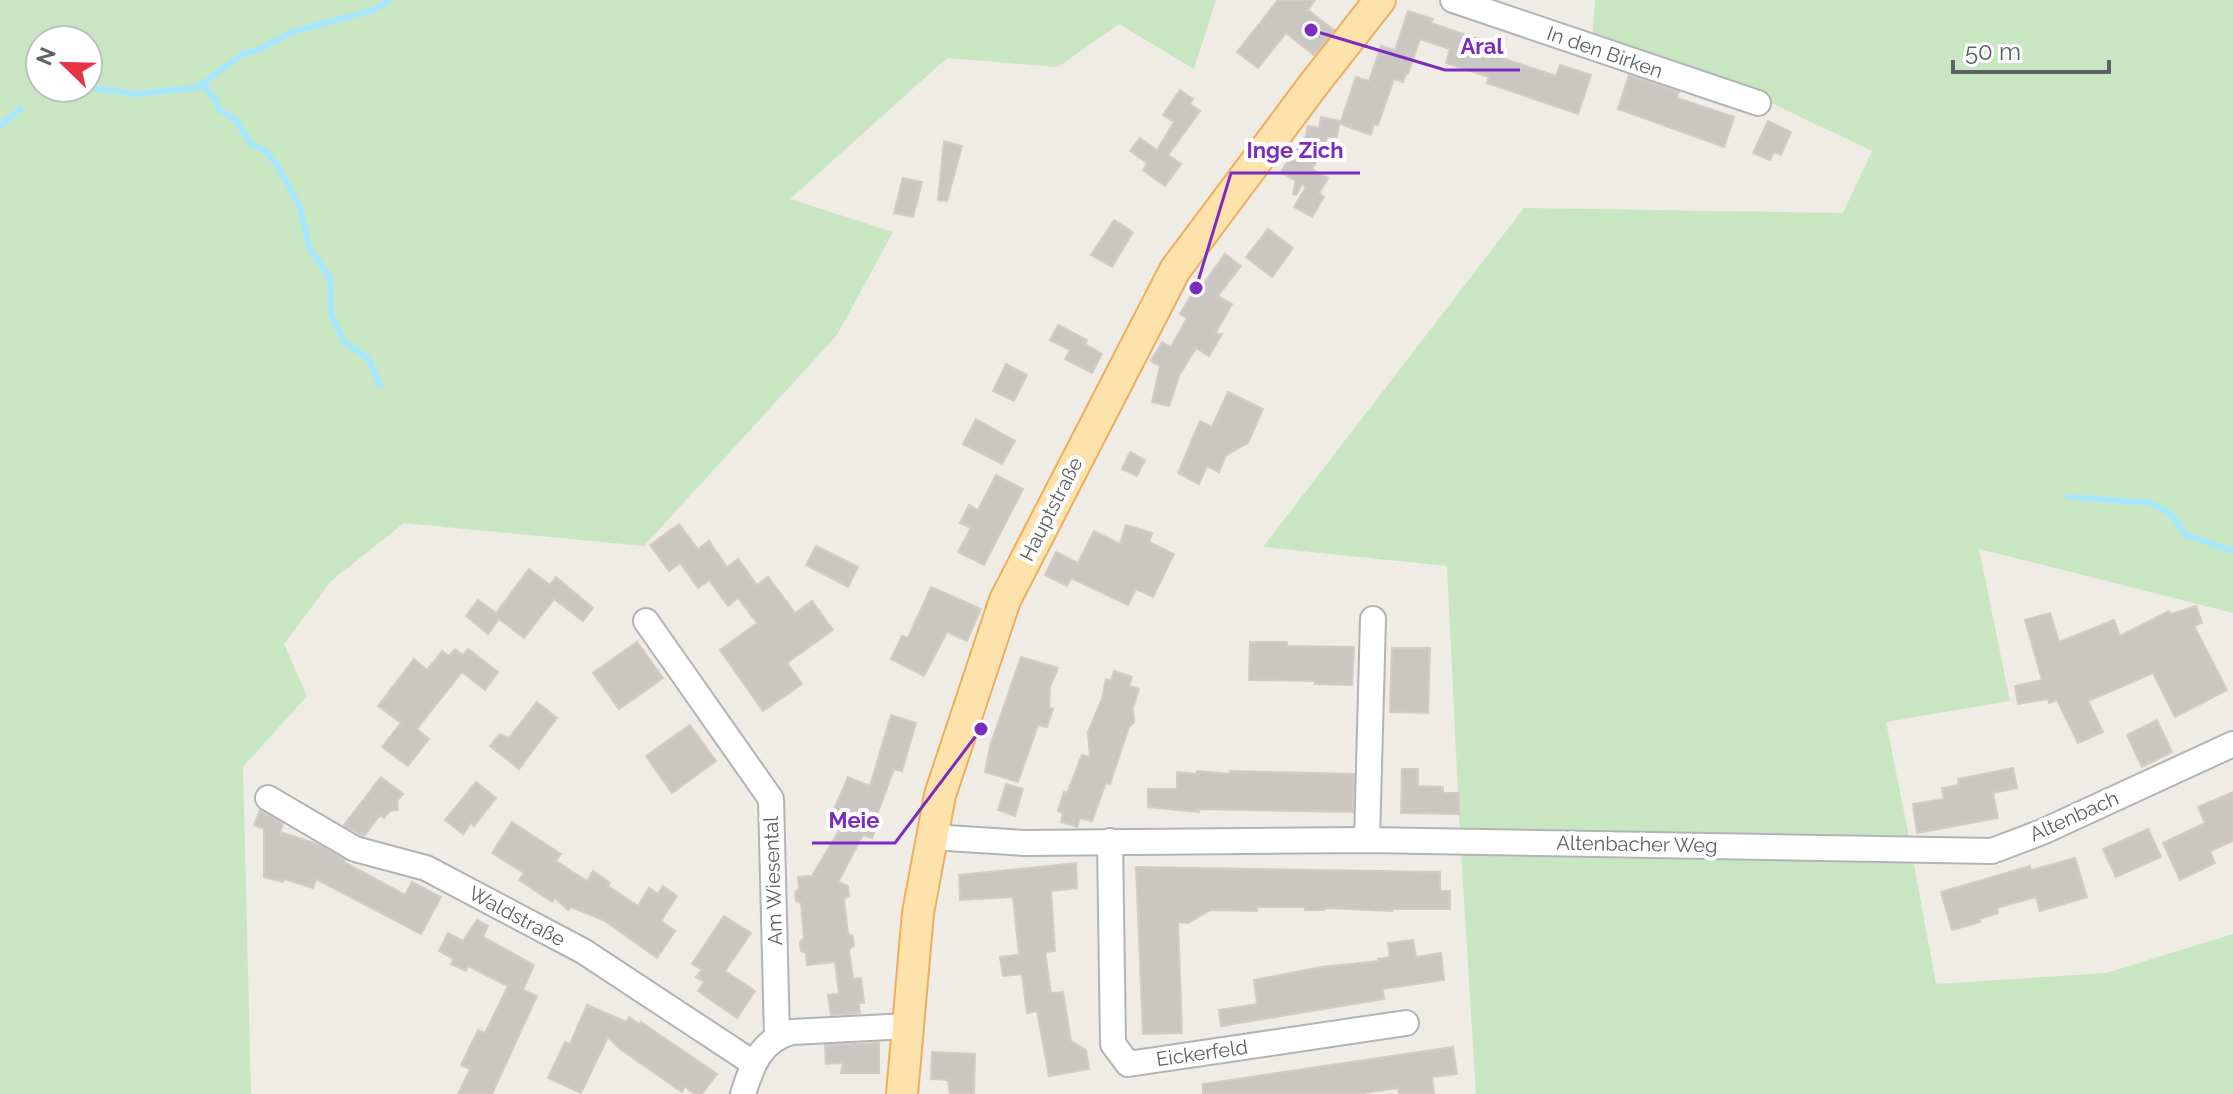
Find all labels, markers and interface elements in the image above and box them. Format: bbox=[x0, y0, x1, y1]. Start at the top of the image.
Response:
street label: In den Birken bbox=[1544, 21, 1666, 83]
north arrow bbox=[24, 24, 104, 104]
callout: Aral bbox=[1445, 24, 1520, 70]
scale bar bbox=[1953, 24, 2109, 74]
text: Aral bbox=[1461, 33, 1504, 59]
text: 50 m bbox=[1965, 37, 2021, 66]
text: N bbox=[30, 43, 61, 69]
callout: Inge Zich bbox=[1231, 127, 1360, 173]
text: Inge Zich bbox=[1246, 137, 1344, 163]
street label: Hauptstraße bbox=[1015, 453, 1088, 565]
street label: Altenbach bbox=[2026, 786, 2122, 846]
callout: Meie bbox=[812, 797, 895, 843]
text: Meie bbox=[829, 807, 879, 833]
street label: Am Wiesental bbox=[759, 815, 787, 946]
street label: Altenbacher Weg bbox=[1556, 831, 1718, 857]
street label: Waldstraße bbox=[465, 881, 569, 952]
street label: Eickerfeld bbox=[1155, 1035, 1249, 1071]

